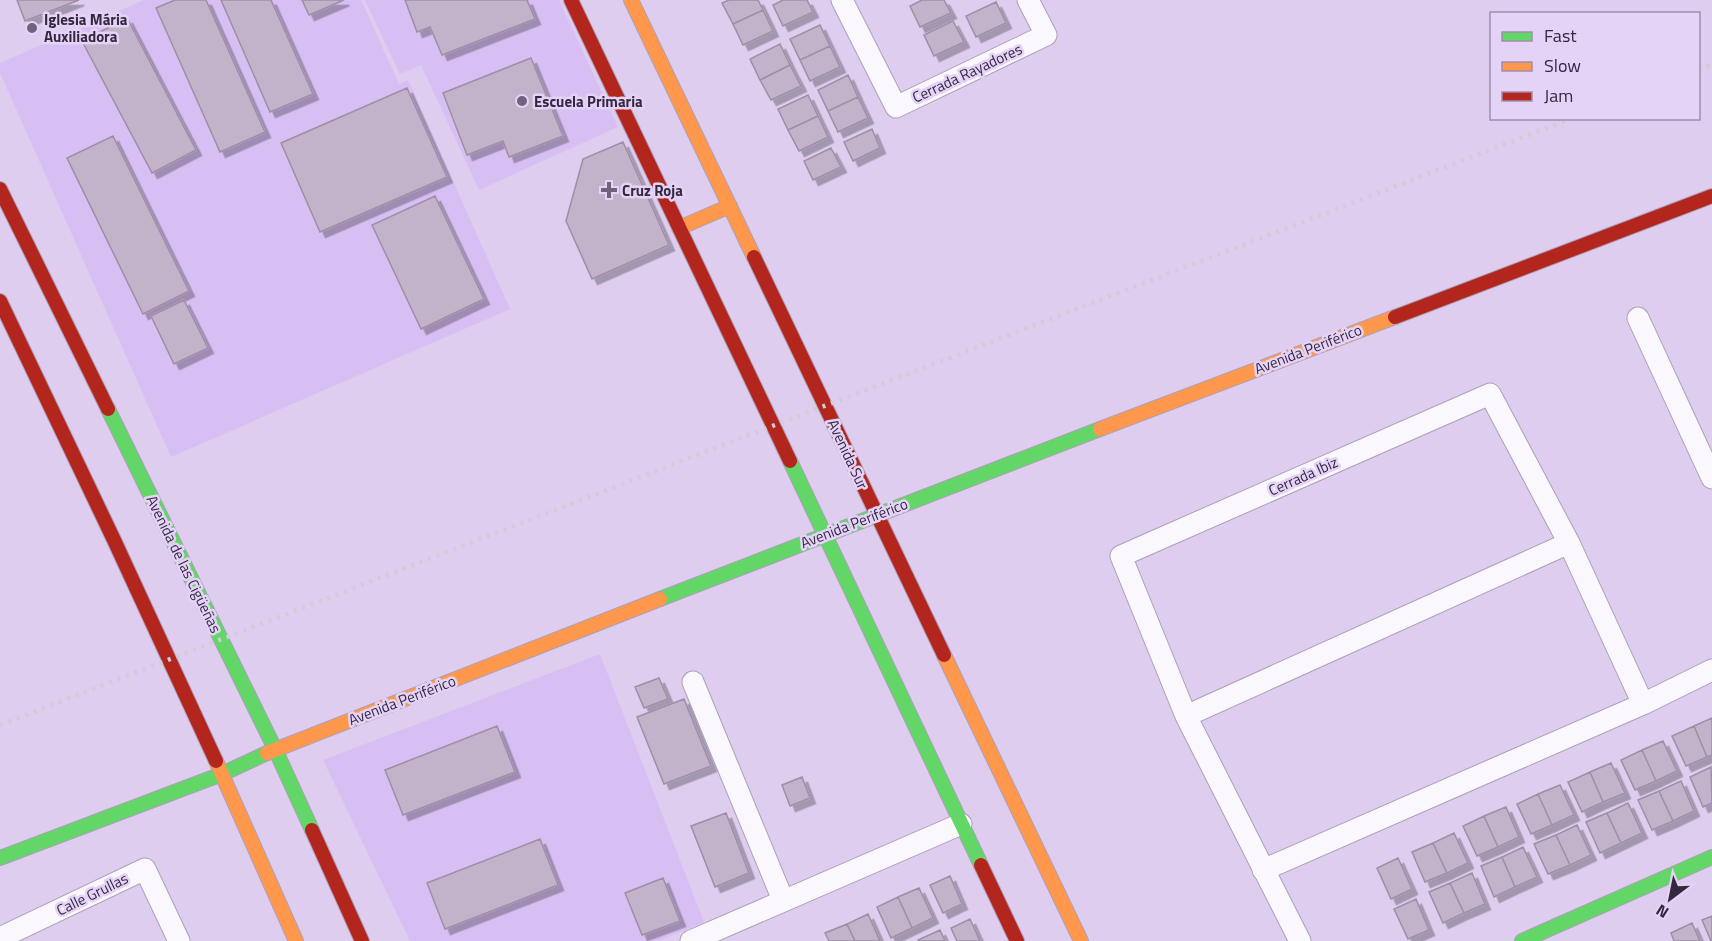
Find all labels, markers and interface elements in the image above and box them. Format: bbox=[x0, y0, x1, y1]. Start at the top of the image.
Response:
place label: Iglesia Mária Auxiliadora bbox=[44, 8, 128, 48]
legend bbox=[1490, 12, 1700, 120]
marker: Iglesia Mária Auxiliadora bbox=[25, 21, 39, 35]
text: Fast bbox=[1544, 22, 1577, 49]
street label: Cerrada Rayadores bbox=[908, 37, 1026, 109]
text: Slow bbox=[1544, 52, 1581, 79]
text: Jam bbox=[1544, 82, 1573, 109]
place label: Escuela Primaria bbox=[534, 90, 643, 113]
marker: Escuela Primaria bbox=[515, 94, 529, 108]
place label: Cruz Roja bbox=[622, 179, 683, 202]
marker: Cruz Roja bbox=[600, 181, 618, 199]
street label: Avenida Periférico bbox=[1251, 318, 1365, 380]
street label: Avenida Sur bbox=[822, 415, 874, 493]
street label: Cerrada Ibiz bbox=[1265, 450, 1342, 502]
street label: Avenida de las Cigüeñas bbox=[141, 491, 227, 637]
street label: Avenida Periférico bbox=[797, 492, 911, 554]
street label: Avenida Periférico bbox=[345, 669, 459, 731]
street label: Calle Grullas bbox=[52, 867, 132, 921]
north arrow bbox=[1640, 869, 1700, 929]
text: N bbox=[1651, 899, 1673, 925]

